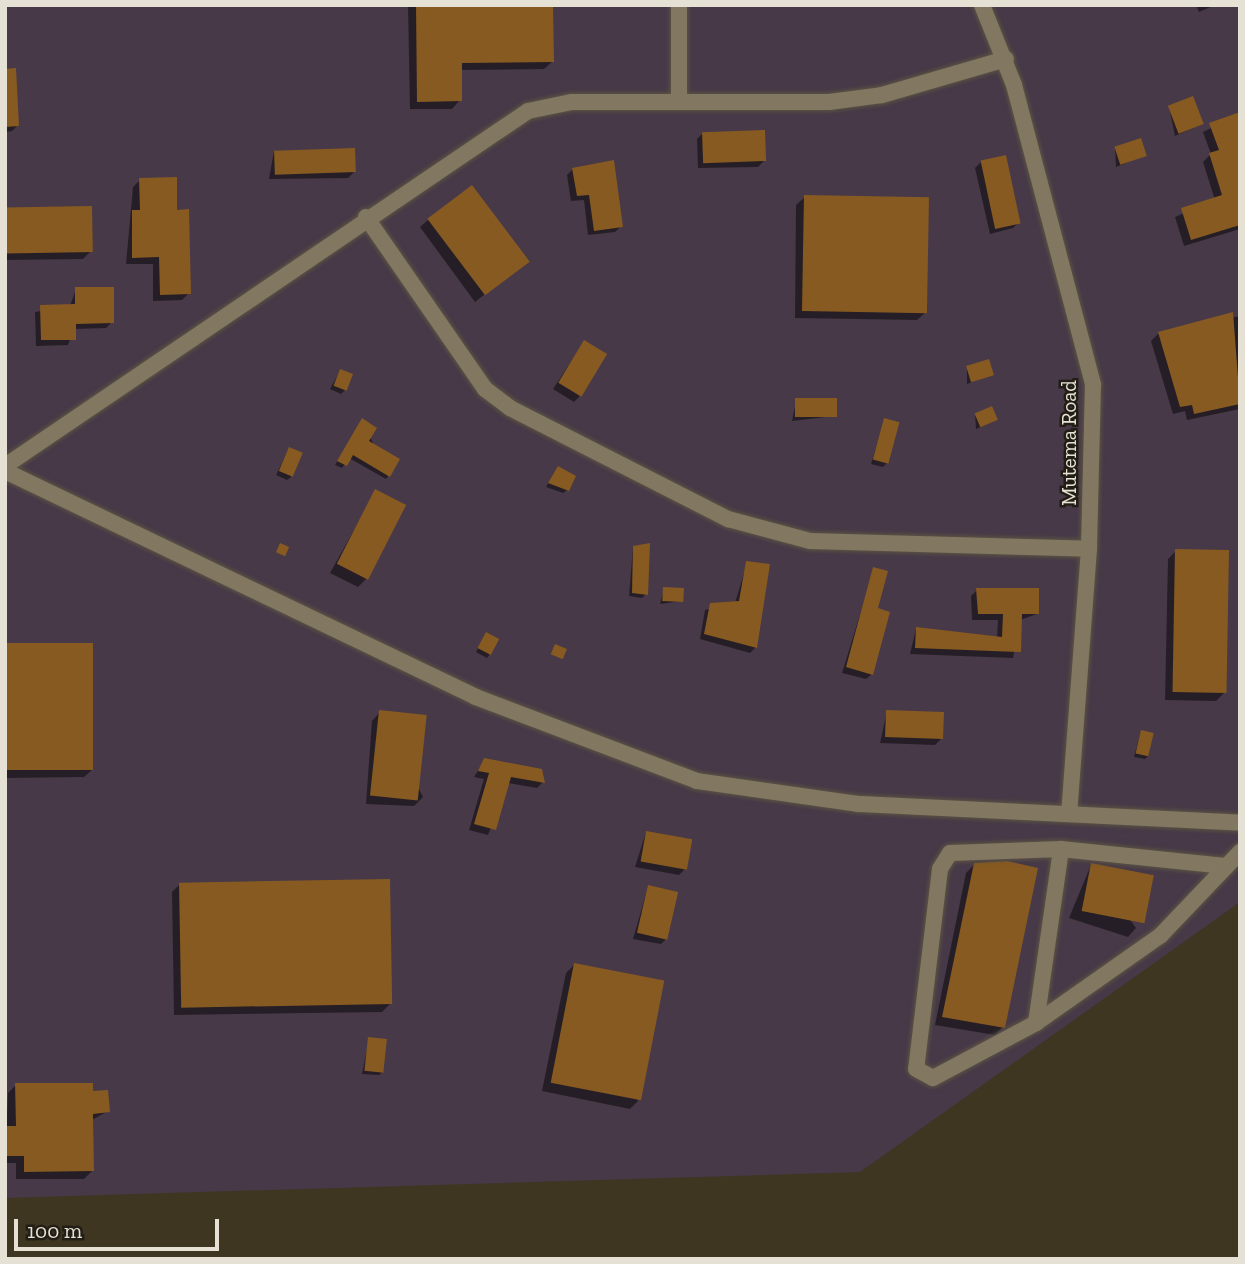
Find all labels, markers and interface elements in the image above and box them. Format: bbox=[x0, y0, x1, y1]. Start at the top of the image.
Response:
street label: Mutema Road bbox=[1056, 380, 1082, 506]
scale bar bbox=[18, 1204, 222, 1248]
text: 100 m bbox=[27, 1218, 82, 1243]

